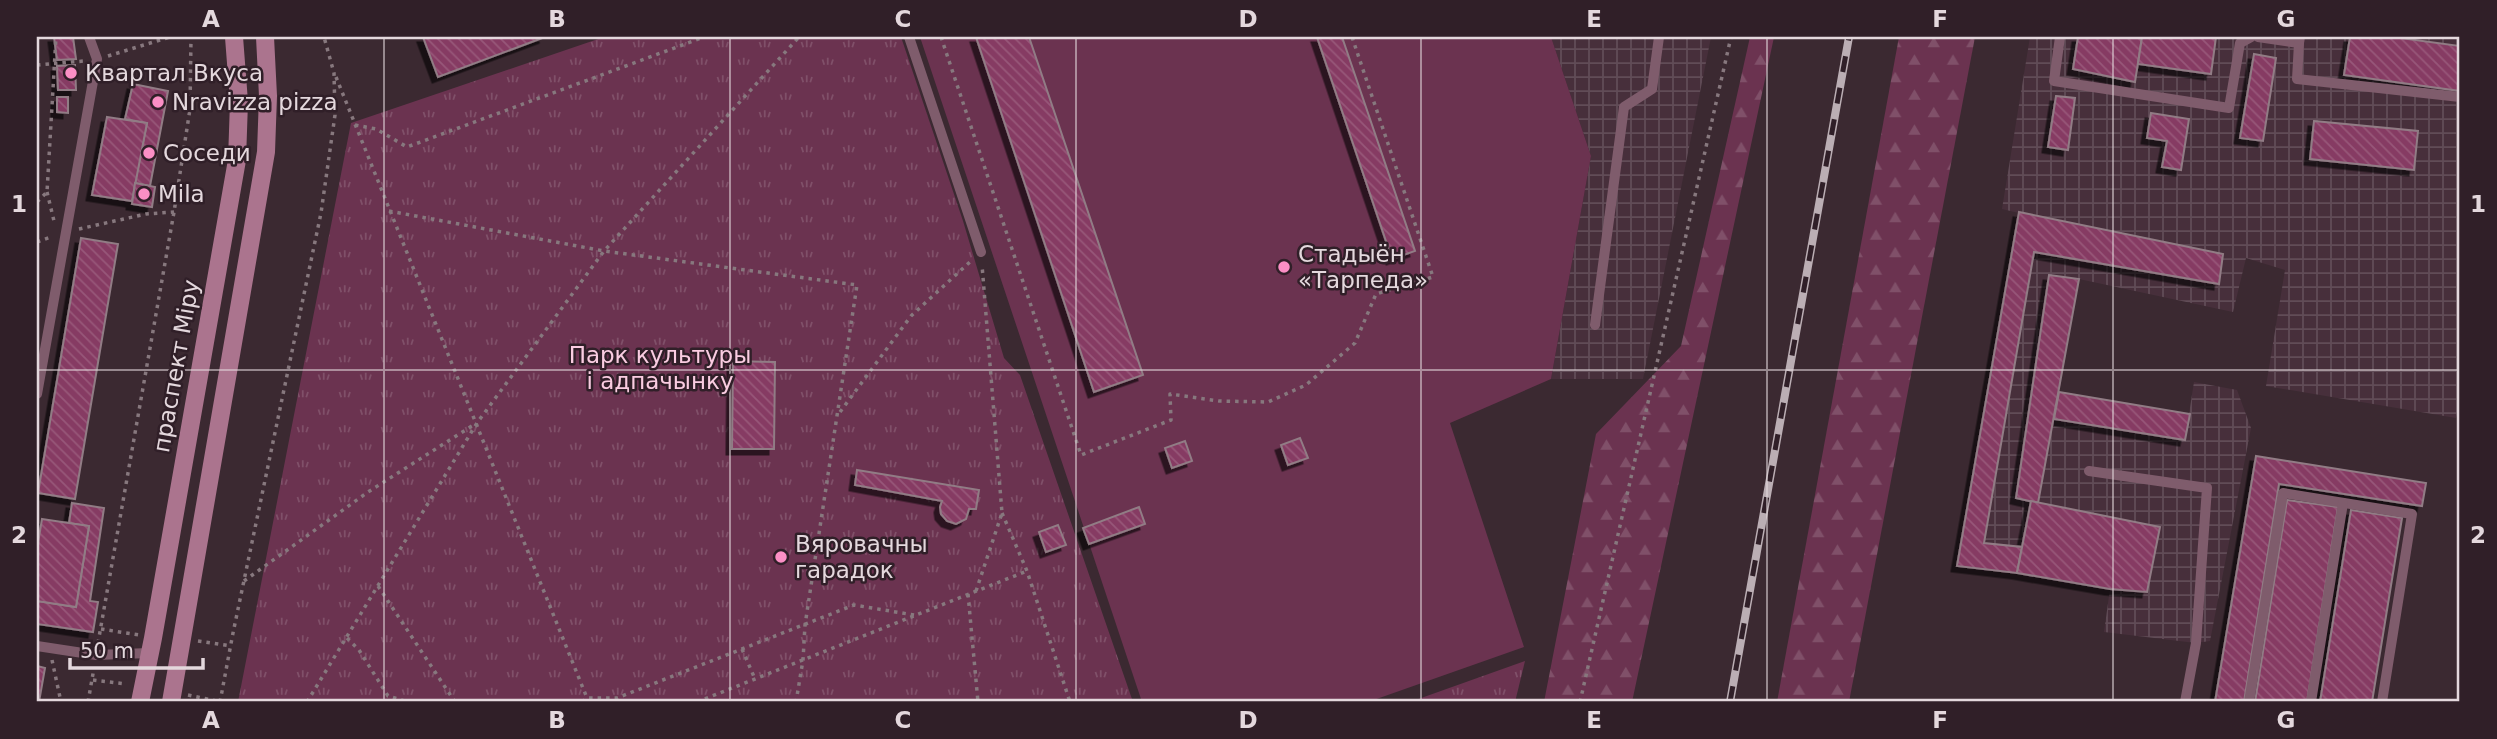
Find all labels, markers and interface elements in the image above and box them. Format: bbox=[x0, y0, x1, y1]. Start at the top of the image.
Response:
text: A bbox=[202, 6, 220, 32]
text: B bbox=[548, 6, 566, 32]
text: C bbox=[895, 6, 911, 32]
text: D bbox=[1238, 6, 1258, 32]
text: E bbox=[1586, 6, 1602, 32]
text: F bbox=[1932, 6, 1948, 32]
text: G bbox=[2277, 6, 2295, 32]
place label: Квартал Вкуса bbox=[85, 60, 263, 86]
marker: Квартал Вкуса bbox=[63, 65, 79, 81]
place label: Nravizza pizza bbox=[172, 89, 338, 115]
marker: Nravizza pizza bbox=[150, 94, 166, 110]
place label: Соседи bbox=[163, 140, 251, 166]
marker: Соседи bbox=[141, 145, 157, 161]
place label: Mila bbox=[158, 181, 205, 207]
marker: Mila bbox=[136, 186, 152, 202]
text: 1 bbox=[11, 191, 27, 217]
text: 1 bbox=[2470, 191, 2486, 217]
place label: Стадыён «Тарпеда» bbox=[1298, 241, 1428, 293]
marker: Стадыён «Тарпеда» bbox=[1276, 259, 1292, 275]
street label: праспект Міру bbox=[148, 278, 204, 454]
park label: Парк культуры і адпачынку bbox=[569, 342, 751, 394]
text: 2 bbox=[11, 522, 27, 548]
text: 2 bbox=[2470, 522, 2486, 548]
place label: Вяровачны гарадок bbox=[795, 531, 928, 583]
marker: Вяровачны гарадок bbox=[773, 549, 789, 565]
scale bar bbox=[70, 627, 203, 671]
text: 50 m bbox=[80, 639, 134, 663]
text: A bbox=[202, 707, 220, 733]
text: B bbox=[548, 707, 566, 733]
text: C bbox=[895, 707, 911, 733]
text: D bbox=[1238, 707, 1258, 733]
text: E bbox=[1586, 707, 1602, 733]
text: F bbox=[1932, 707, 1948, 733]
text: G bbox=[2277, 707, 2295, 733]

